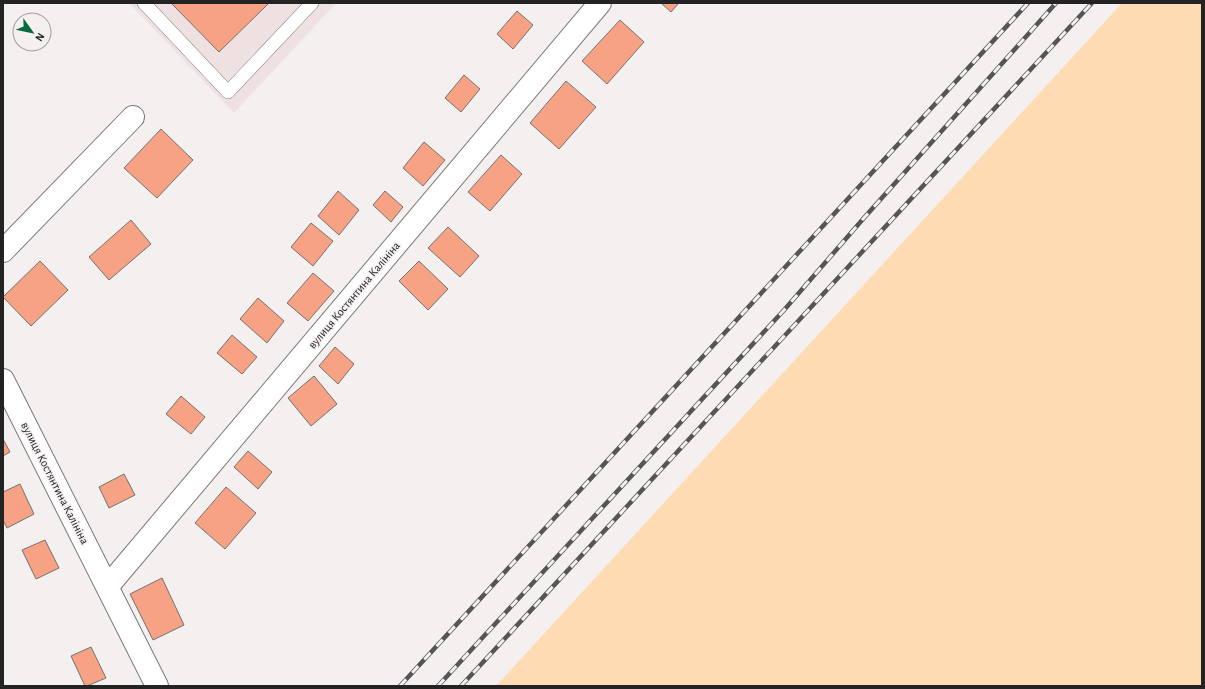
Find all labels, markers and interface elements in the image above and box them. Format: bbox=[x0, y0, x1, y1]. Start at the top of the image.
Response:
north arrow bbox=[12, 12, 52, 52]
text: N bbox=[33, 31, 47, 43]
street label: вулиця Костянтина Калініна bbox=[306, 239, 403, 351]
street label: вулиця Костянтина Калініна bbox=[18, 420, 91, 547]

